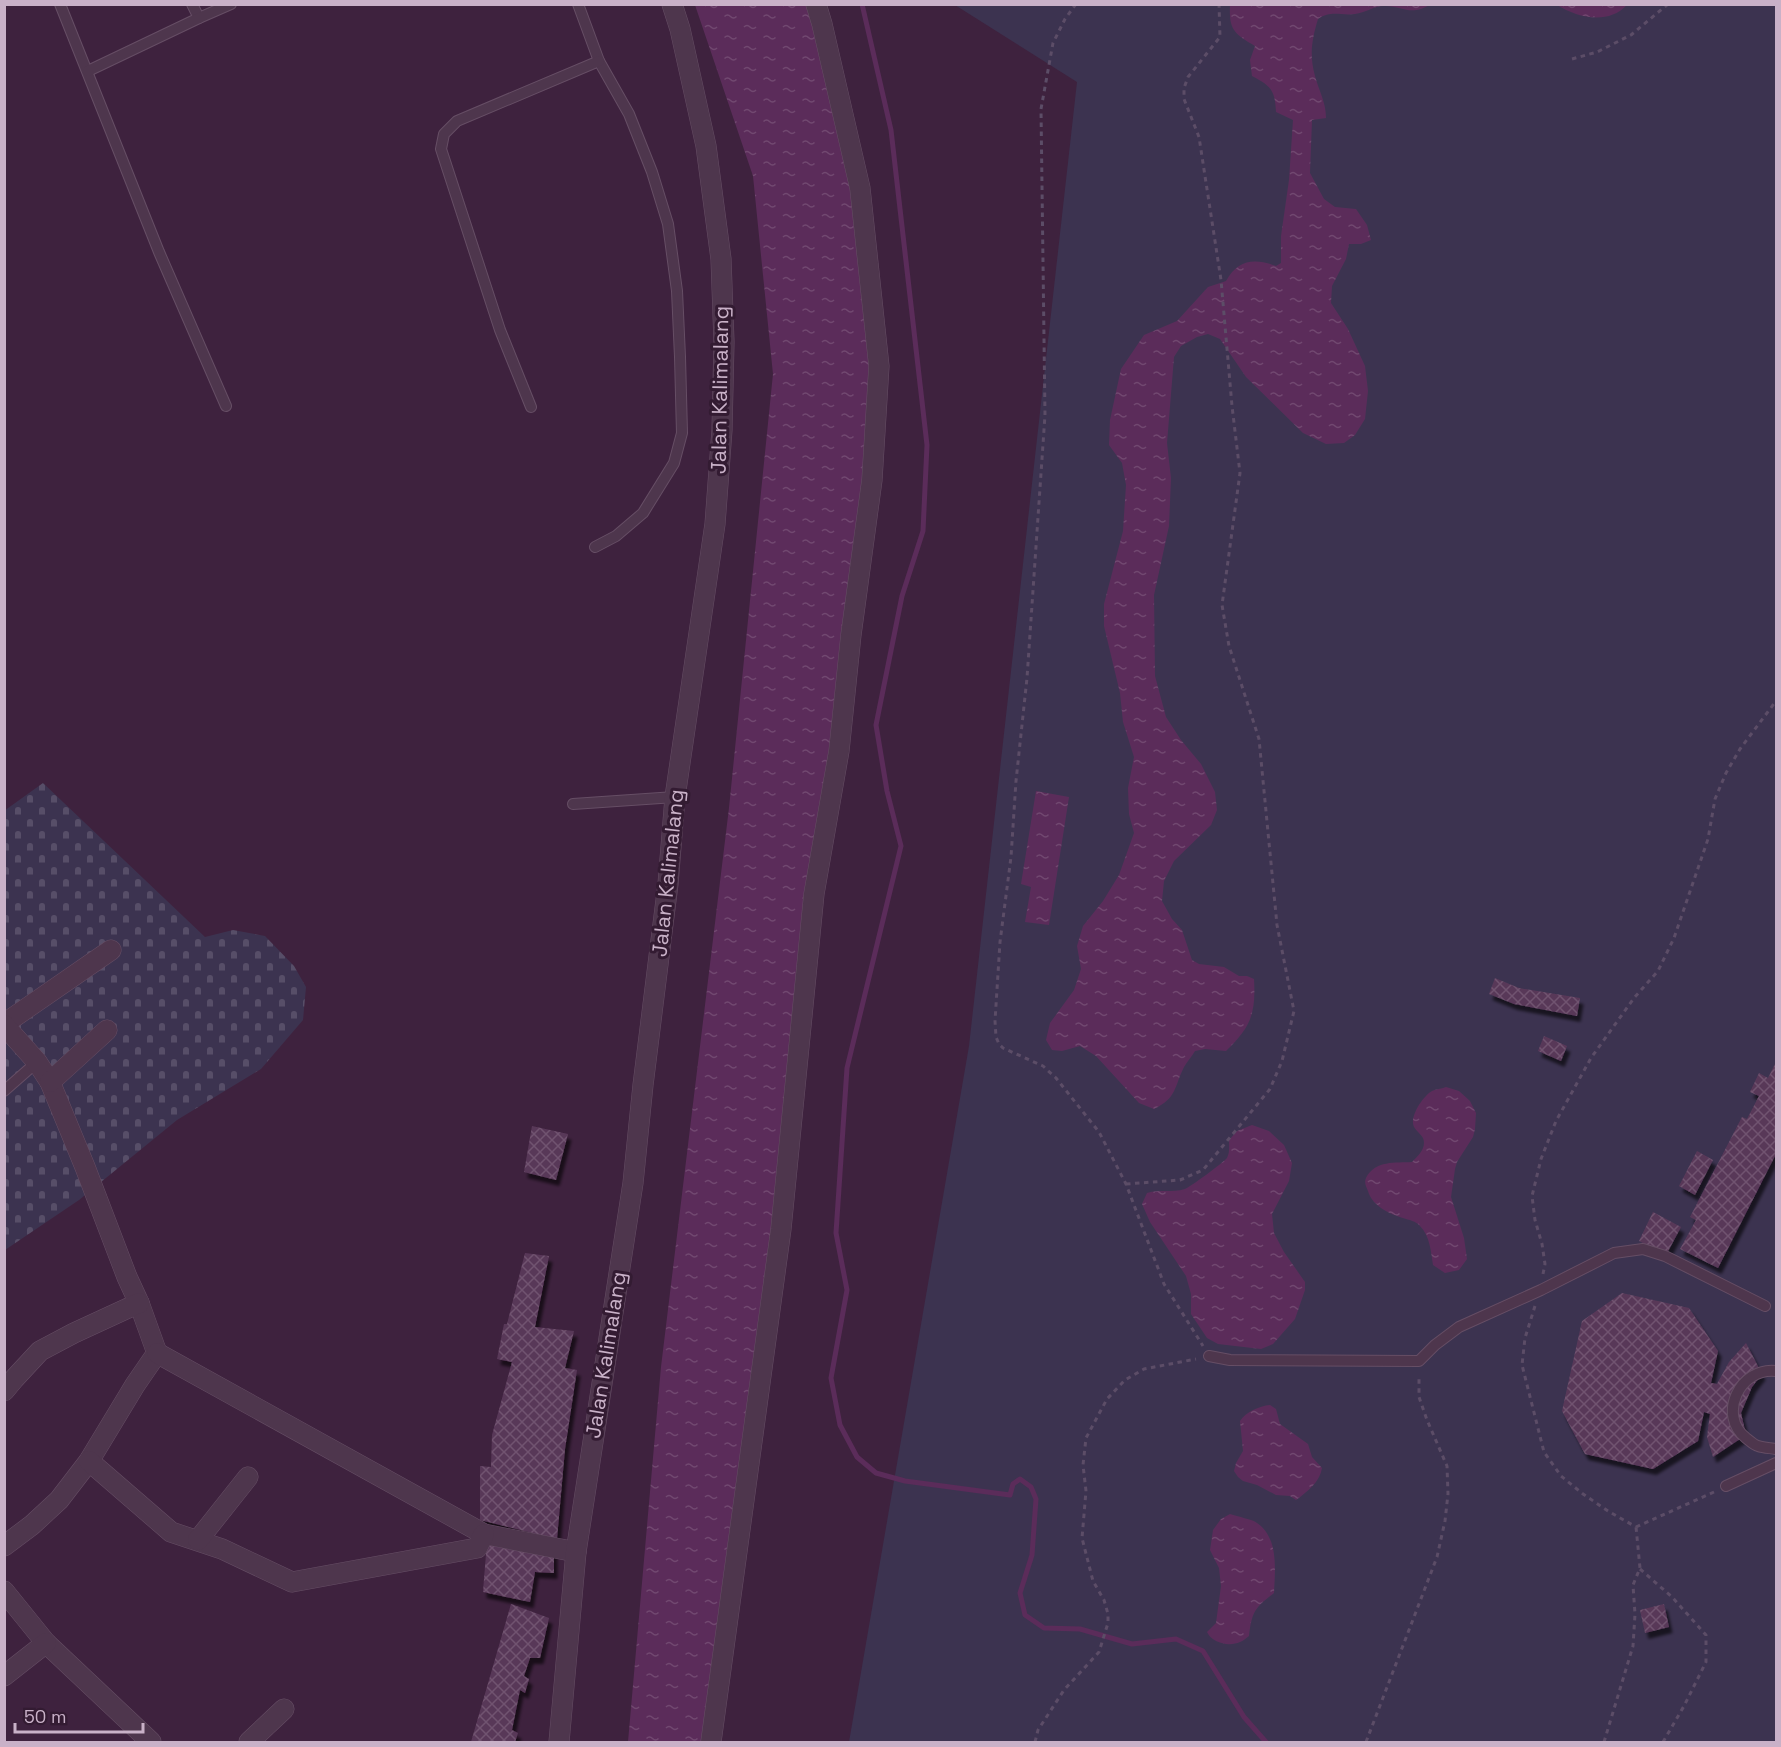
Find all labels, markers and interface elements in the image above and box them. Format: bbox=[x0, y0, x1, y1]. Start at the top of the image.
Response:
street label: Jalan Kalimalang bbox=[705, 306, 734, 474]
street label: Jalan Kalimalang bbox=[645, 788, 690, 958]
street label: Jalan Kalimalang bbox=[579, 1270, 632, 1440]
scale bar bbox=[15, 1696, 142, 1734]
text: 50 m bbox=[24, 1705, 66, 1728]

